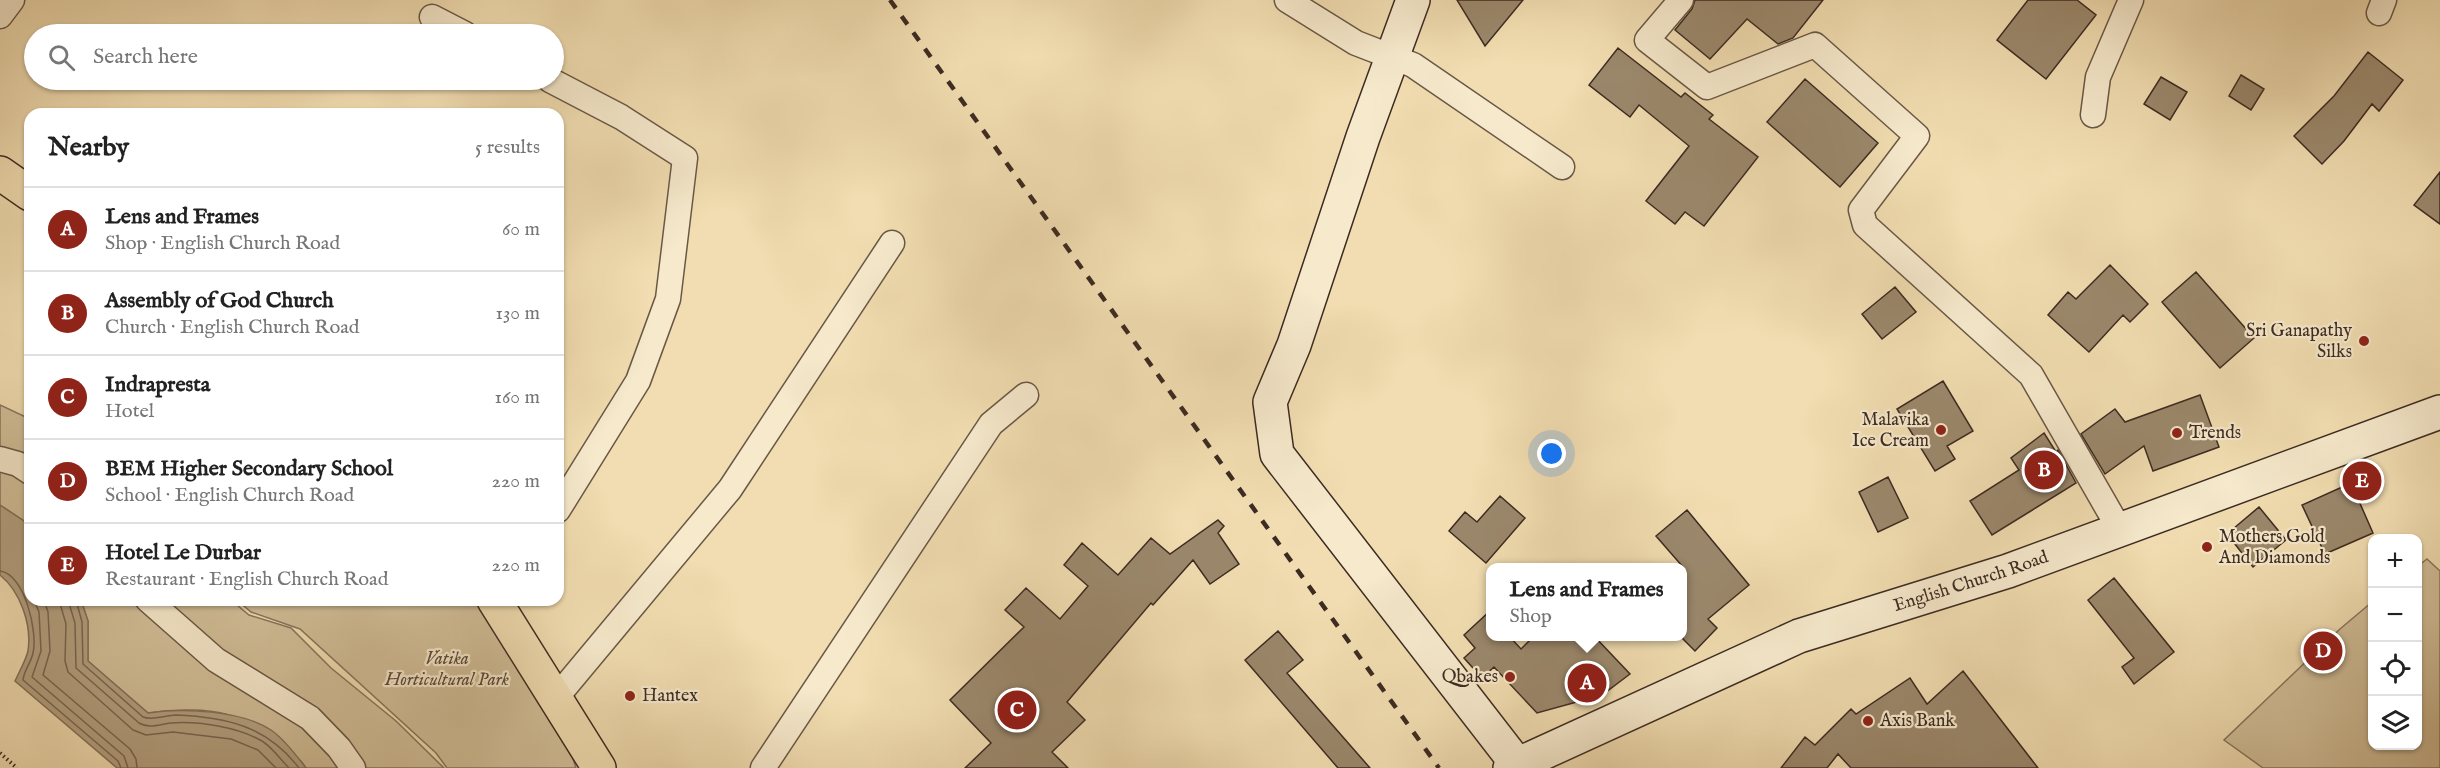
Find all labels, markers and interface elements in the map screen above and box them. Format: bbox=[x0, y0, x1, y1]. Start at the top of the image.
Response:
search box bbox=[24, 24, 564, 90]
icon: search bbox=[45, 41, 78, 74]
text: Search here bbox=[93, 43, 198, 71]
text: Nearby bbox=[48, 131, 129, 164]
text: 5 results bbox=[475, 135, 540, 160]
text: Lens and Frames bbox=[105, 203, 259, 231]
text: A bbox=[61, 217, 74, 242]
text: 60 m bbox=[502, 217, 540, 242]
text: Shop · English Church Road bbox=[105, 231, 340, 256]
text: Assembly of God Church bbox=[105, 287, 334, 315]
text: B bbox=[61, 301, 74, 326]
text: 130 m bbox=[495, 301, 540, 326]
text: Church · English Church Road bbox=[105, 315, 359, 340]
place label: Sri Ganapathy Silks bbox=[2246, 320, 2352, 364]
marker: Sri Ganapathy Silks bbox=[2357, 334, 2371, 348]
text: Indrapresta bbox=[105, 371, 210, 399]
text: C bbox=[60, 385, 75, 410]
text: 160 m bbox=[494, 385, 540, 410]
text: Hotel bbox=[105, 399, 154, 424]
place label: Malavika Ice Cream bbox=[1852, 409, 1929, 453]
place label: Trends bbox=[2189, 422, 2241, 445]
marker: Malavika Ice Cream bbox=[1934, 423, 1948, 437]
marker: Trends bbox=[2170, 426, 2184, 440]
your location bbox=[1537, 439, 1566, 468]
pin: B bbox=[2024, 448, 2064, 492]
text: BEM Higher Secondary School bbox=[105, 455, 393, 483]
pin: E bbox=[2342, 458, 2382, 504]
text: D bbox=[59, 469, 76, 494]
text: 220 m bbox=[492, 469, 540, 494]
text: School · English Church Road bbox=[105, 483, 354, 508]
place label: Mothers Gold And Diamonds bbox=[2218, 526, 2330, 570]
map controls bbox=[2368, 534, 2422, 750]
button: + bbox=[2368, 534, 2422, 588]
text: Hotel Le Durbar bbox=[105, 539, 261, 567]
marker: Mothers Gold And Diamonds bbox=[2200, 540, 2214, 554]
street label: English Church Road bbox=[1891, 545, 2052, 617]
text: E bbox=[61, 553, 74, 578]
text: 220 m bbox=[492, 553, 540, 578]
popup bbox=[1486, 563, 1687, 641]
text: Restaurant · English Church Road bbox=[105, 567, 388, 592]
text: Lens and Frames bbox=[1510, 576, 1663, 604]
button: − bbox=[2368, 588, 2422, 642]
text: Shop bbox=[1510, 604, 1552, 629]
pin: D bbox=[2304, 628, 2342, 674]
button: locate bbox=[2368, 642, 2422, 696]
park label: Vatika Horticultural Park bbox=[384, 648, 509, 692]
pin: A bbox=[1568, 660, 1606, 706]
place label: Qbakes bbox=[1442, 666, 1498, 689]
marker: Qbakes bbox=[1503, 670, 1517, 684]
place label: Hantex bbox=[642, 685, 698, 708]
pin: C bbox=[998, 688, 1036, 732]
marker: Hantex bbox=[623, 689, 637, 703]
button: layers bbox=[2368, 696, 2422, 750]
place label: Axis Bank bbox=[1879, 710, 1955, 733]
marker: Axis Bank bbox=[1861, 714, 1875, 728]

